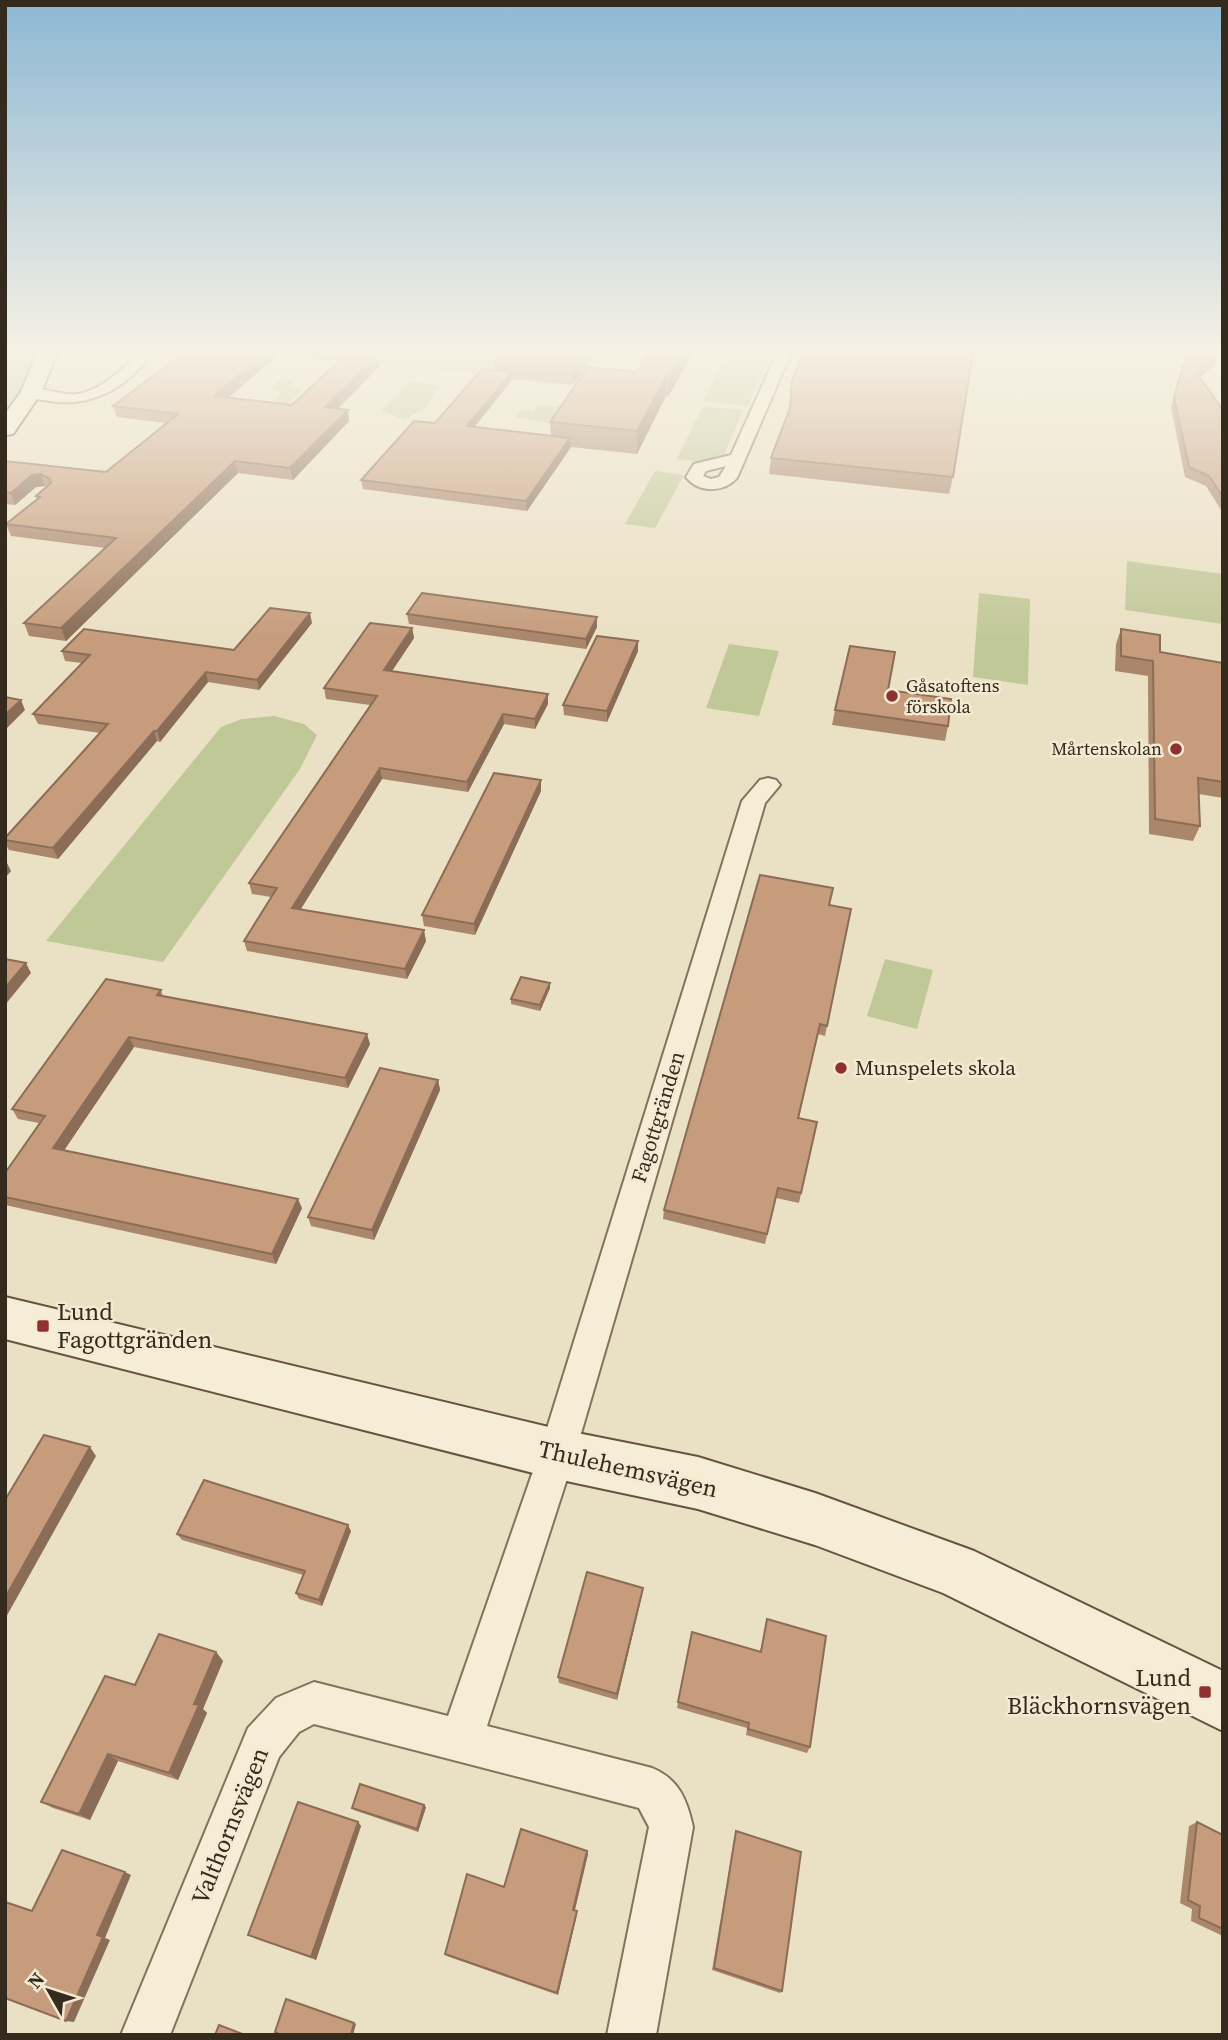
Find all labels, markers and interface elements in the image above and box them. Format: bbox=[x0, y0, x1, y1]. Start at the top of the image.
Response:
place label: Gåsatoftens förskola bbox=[906, 673, 1000, 719]
marker: Gåsatoftens förskola bbox=[884, 688, 900, 704]
place label: Mårtenskolan bbox=[1051, 736, 1162, 761]
marker: Mårtenskolan bbox=[1168, 741, 1184, 757]
street label: Fagottgränden bbox=[624, 1047, 691, 1186]
place label: Munspelets skola bbox=[855, 1053, 1016, 1082]
marker: Munspelets skola bbox=[833, 1060, 849, 1076]
place label: Lund Fagottgränden bbox=[57, 1295, 212, 1356]
marker: Lund Fagottgränden bbox=[35, 1318, 51, 1334]
street label: Thulehemsvägen bbox=[535, 1432, 721, 1505]
place label: Lund Bläckhornsvägen bbox=[1007, 1661, 1191, 1722]
marker: Lund Bläckhornsvägen bbox=[1197, 1684, 1213, 1700]
street label: Valthornsvägen bbox=[183, 1742, 276, 1909]
north arrow bbox=[14, 1956, 84, 2026]
text: N bbox=[21, 1967, 50, 1994]

